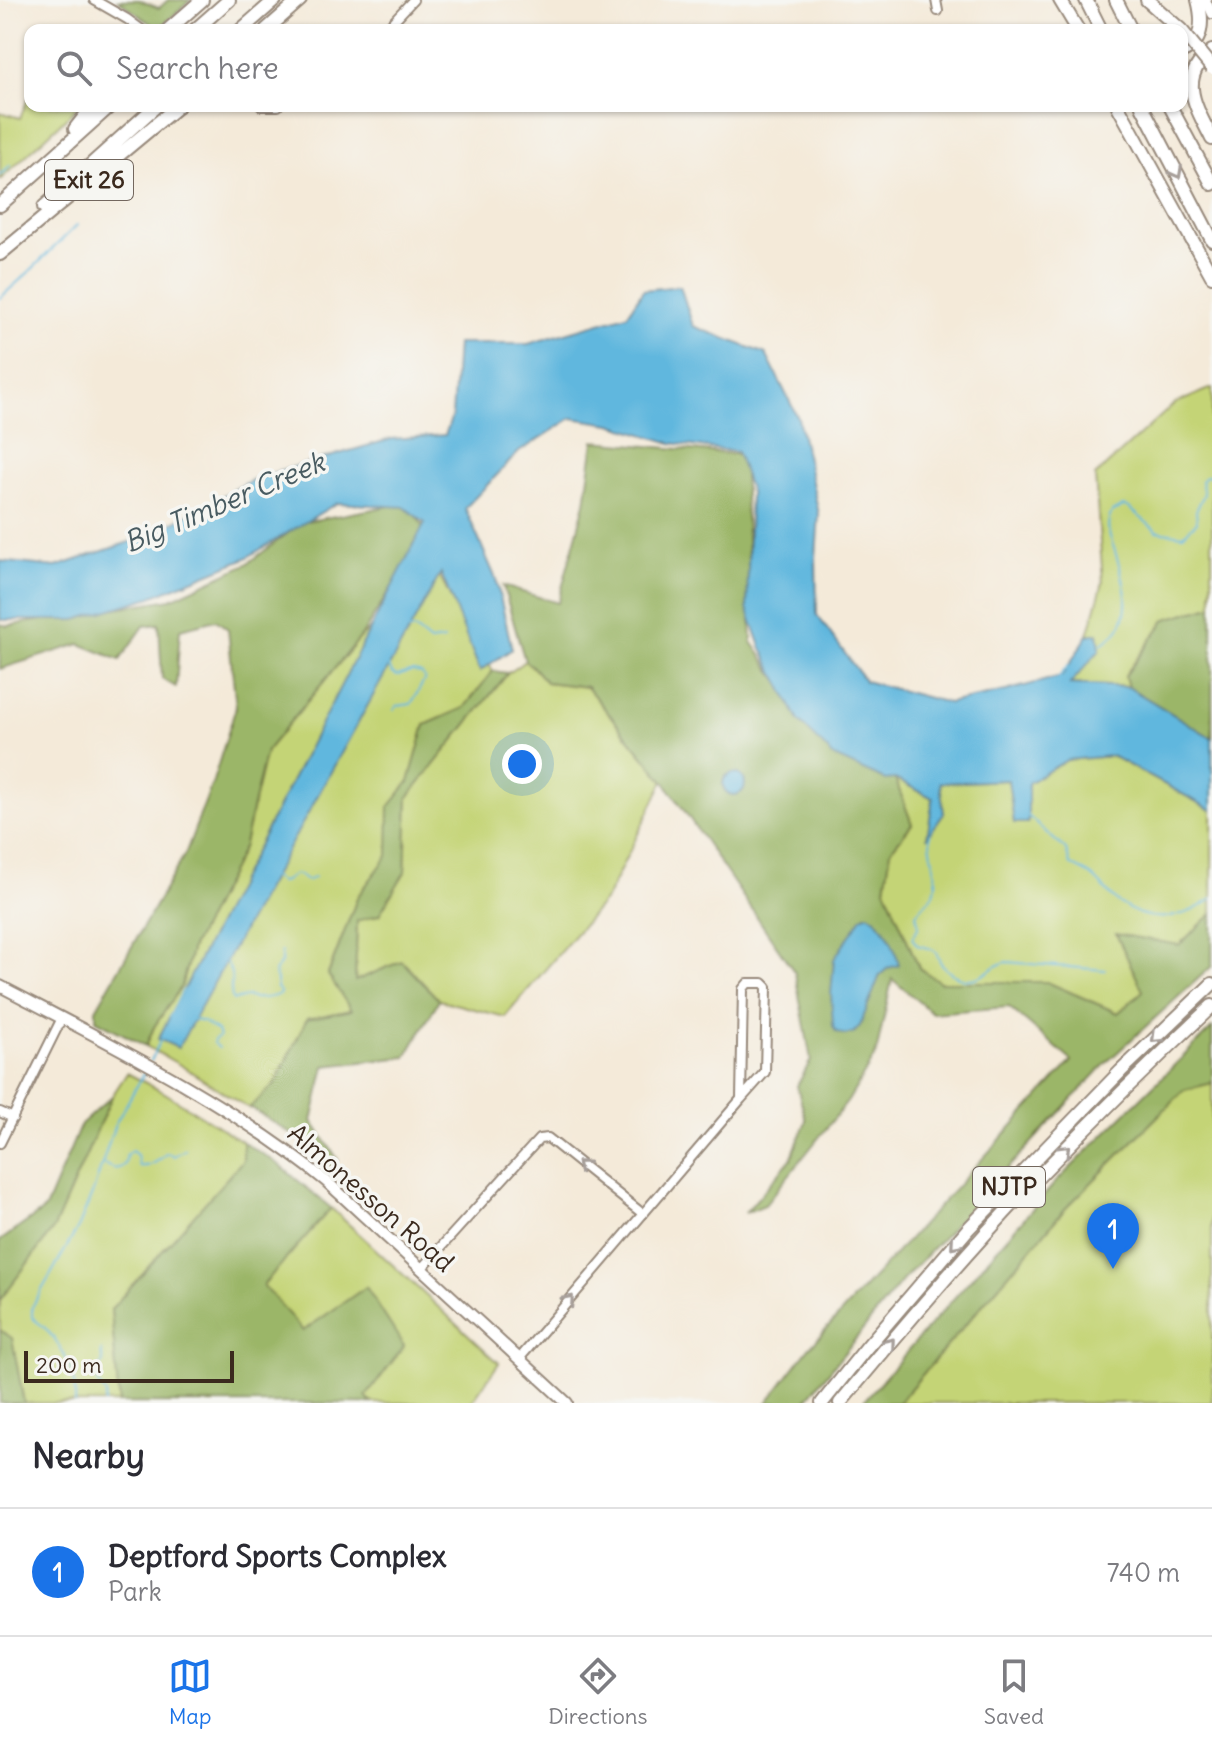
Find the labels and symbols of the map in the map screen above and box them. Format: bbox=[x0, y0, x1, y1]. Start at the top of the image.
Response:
road number: Exit 26 bbox=[45, 160, 133, 200]
one-way arrow bbox=[1167, 164, 1182, 179]
water label: Big Timber Creek bbox=[118, 443, 331, 560]
your location bbox=[502, 744, 542, 784]
one-way arrow bbox=[1151, 1028, 1165, 1043]
street label: Almonesson Road bbox=[281, 1116, 461, 1279]
one-way arrow bbox=[1055, 1145, 1070, 1160]
one-way arrow bbox=[577, 1160, 591, 1175]
road number: NJTP bbox=[973, 1167, 1045, 1207]
pin: 1 bbox=[1087, 1203, 1139, 1269]
one-way arrow bbox=[950, 1235, 965, 1250]
one-way arrow bbox=[560, 1295, 574, 1309]
one-way arrow bbox=[880, 1338, 895, 1352]
scale bar bbox=[24, 1347, 234, 1383]

